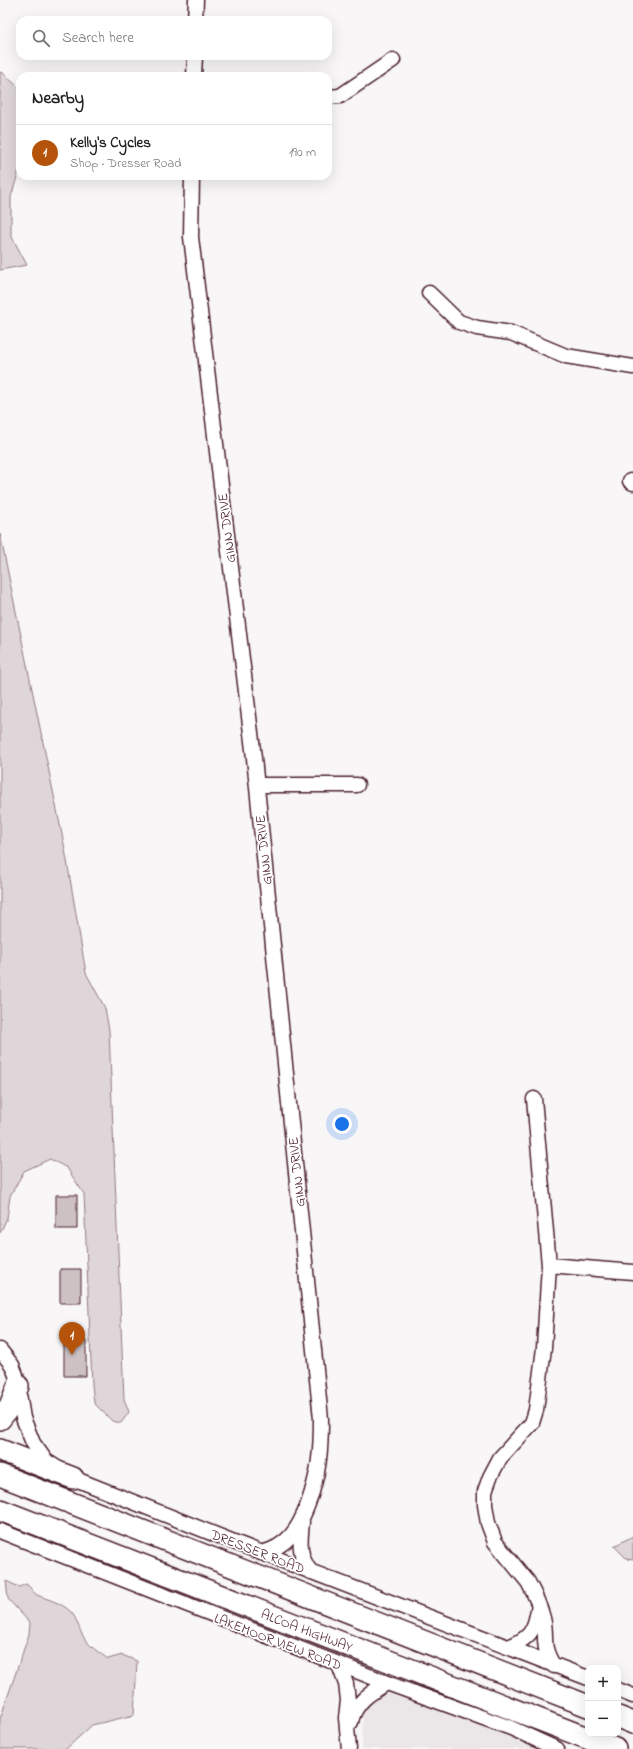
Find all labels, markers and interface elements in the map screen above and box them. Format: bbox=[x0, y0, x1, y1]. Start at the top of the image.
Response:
search box bbox=[16, 16, 332, 60]
icon: search bbox=[30, 27, 52, 49]
text: Search here bbox=[62, 27, 134, 49]
text: Nearby bbox=[32, 86, 84, 111]
text: Kelly's Cycles bbox=[70, 132, 151, 154]
text: 1 bbox=[43, 143, 47, 162]
text: 190 m bbox=[289, 143, 316, 162]
text: Shop · Dresser Road bbox=[70, 154, 182, 173]
street label: GINN DRIVE bbox=[213, 492, 242, 564]
street label: GINN DRIVE bbox=[250, 814, 279, 886]
your location bbox=[332, 1114, 352, 1134]
street label: GINN DRIVE bbox=[283, 1136, 312, 1208]
pin: 1 bbox=[59, 1322, 85, 1355]
street label: DRESSER ROAD bbox=[206, 1524, 308, 1580]
street label: ALCOA HIGHWAY bbox=[258, 1604, 356, 1659]
street label: LAKEMOOR VIEW ROAD bbox=[211, 1608, 344, 1676]
map controls bbox=[585, 1665, 621, 1737]
button: + bbox=[585, 1665, 621, 1701]
button: − bbox=[585, 1701, 621, 1737]

